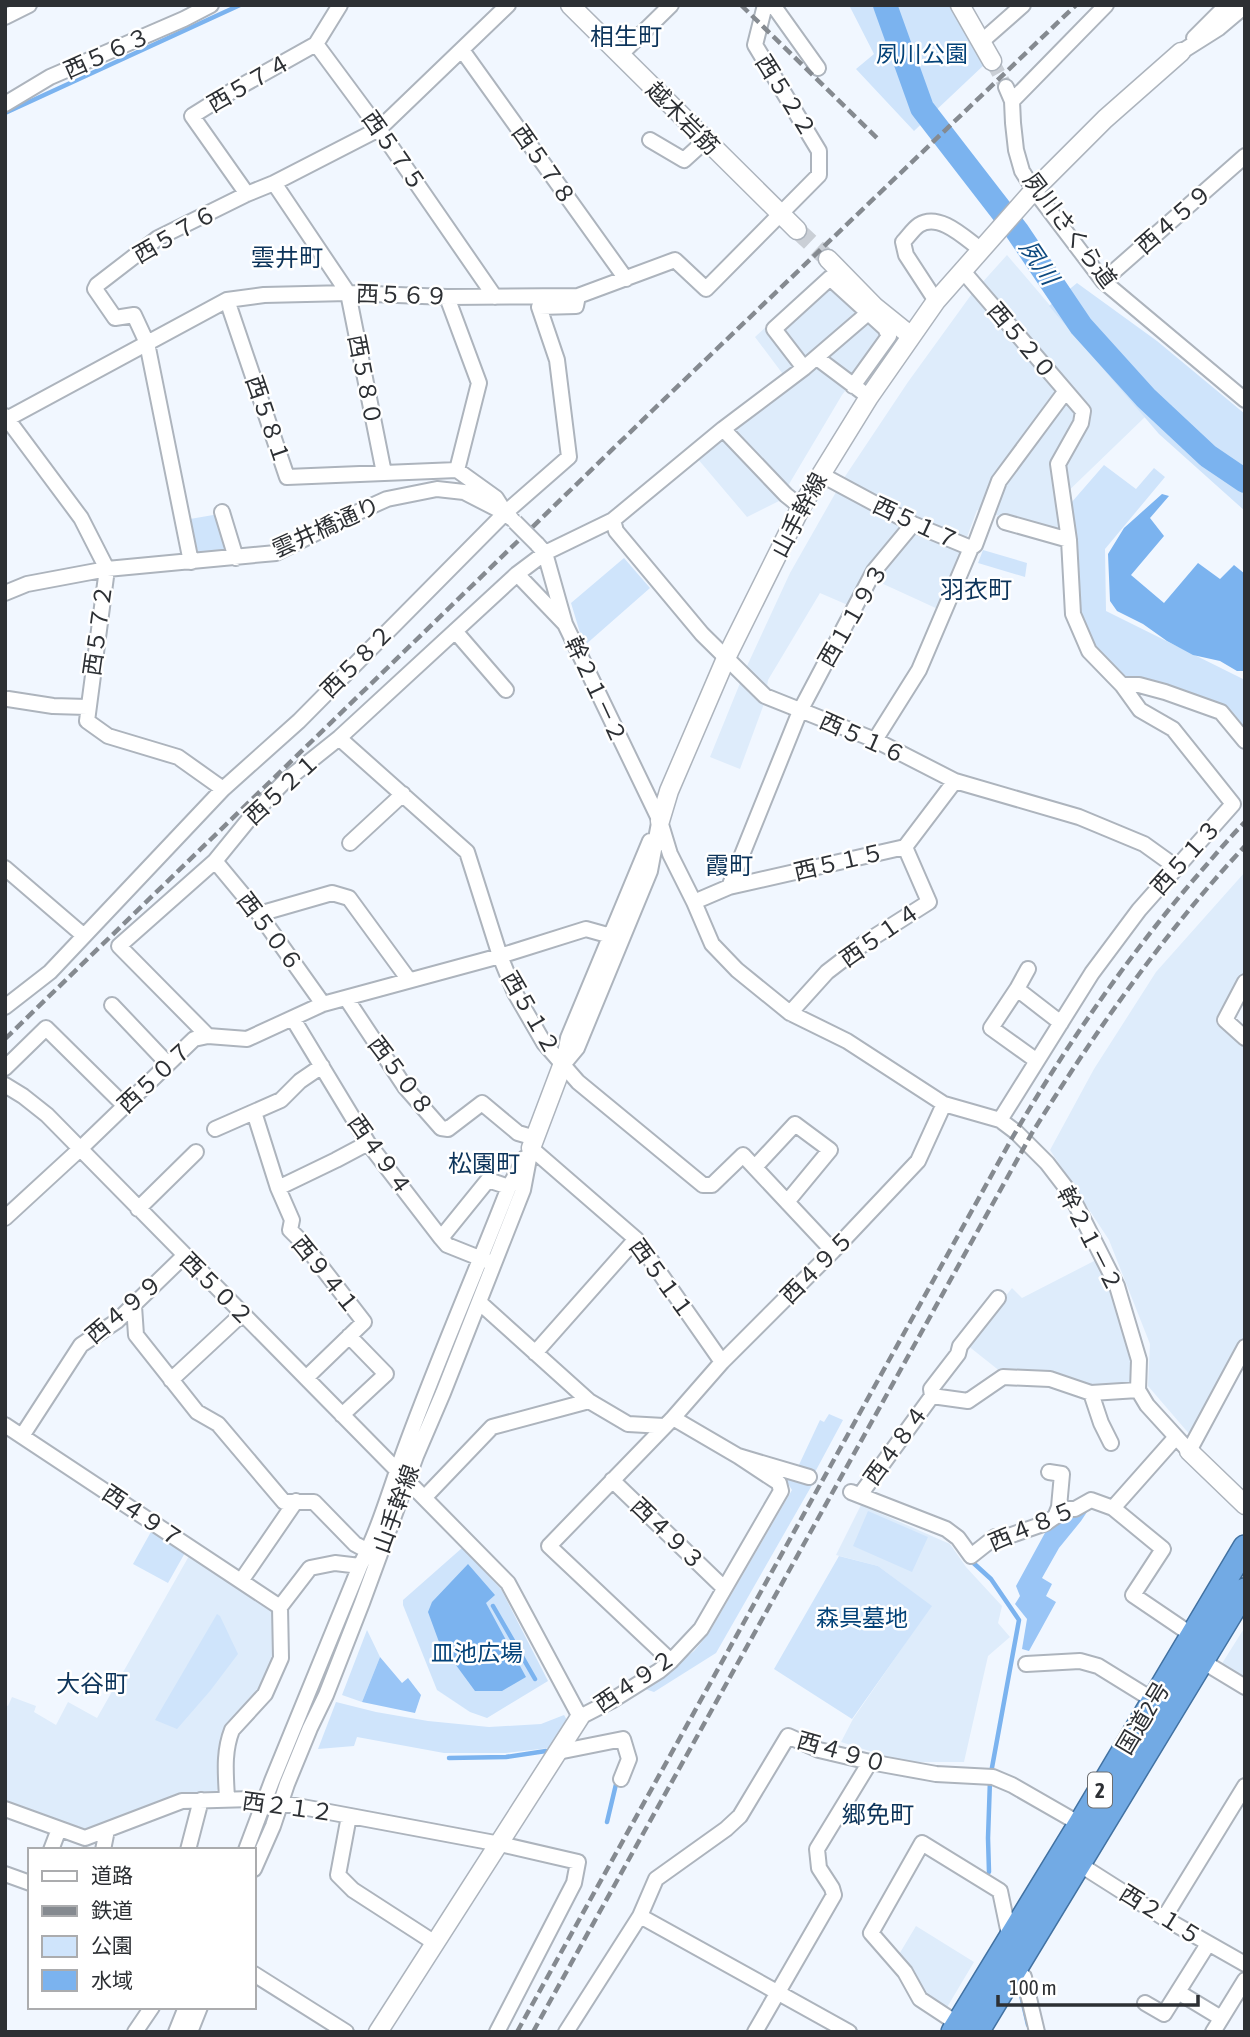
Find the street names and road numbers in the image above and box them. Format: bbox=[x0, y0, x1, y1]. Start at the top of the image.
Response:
street label: 西５６３ bbox=[60, 22, 154, 84]
street label: 西５７４ bbox=[203, 49, 295, 117]
street label: 西５２２ bbox=[751, 50, 821, 142]
street label: 越木岩筋 bbox=[641, 76, 725, 160]
street label: 西５７５ bbox=[357, 106, 431, 196]
street label: 西５７８ bbox=[507, 120, 581, 210]
street label: 夙川さくら道 bbox=[1017, 167, 1123, 293]
street label: 西４５９ bbox=[1131, 179, 1217, 259]
street label: 西５７６ bbox=[129, 200, 221, 268]
street label: 西５６９ bbox=[356, 280, 448, 310]
street label: 西５２０ bbox=[982, 297, 1062, 385]
street label: 西５８０ bbox=[343, 332, 387, 428]
street label: 西５８１ bbox=[241, 372, 295, 468]
street label: 山手幹線 bbox=[766, 468, 832, 562]
street label: 雲井橋通り bbox=[268, 492, 384, 562]
street label: 西５１７ bbox=[869, 492, 963, 554]
street label: 西１１９３ bbox=[813, 559, 893, 671]
street label: 西５７２ bbox=[79, 583, 117, 677]
street label: 西５８２ bbox=[315, 619, 399, 703]
street label: 幹２１－２ bbox=[560, 632, 632, 748]
street label: 西５１６ bbox=[816, 707, 910, 769]
street label: 西５２１ bbox=[239, 748, 325, 830]
street label: 西５１３ bbox=[1146, 814, 1226, 900]
street label: 西５１５ bbox=[791, 839, 887, 885]
street label: 西５０６ bbox=[232, 887, 308, 977]
street label: 西５１４ bbox=[835, 898, 925, 972]
street label: 西５１２ bbox=[497, 967, 565, 1059]
street label: 西５０８ bbox=[363, 1031, 439, 1121]
street label: 西５０７ bbox=[112, 1036, 198, 1118]
street label: 西４９４ bbox=[343, 1110, 417, 1200]
street label: 幹２１－２ bbox=[1052, 1182, 1128, 1296]
street label: 西４９５ bbox=[775, 1225, 859, 1309]
street label: 西９４１ bbox=[287, 1231, 365, 1319]
street label: 西５１１ bbox=[624, 1234, 700, 1324]
street label: 西５０２ bbox=[175, 1247, 259, 1331]
street label: 西４９９ bbox=[80, 1269, 168, 1349]
street label: 西４８４ bbox=[858, 1400, 934, 1490]
street label: 山手幹線 bbox=[368, 1461, 424, 1557]
street label: 西４９７ bbox=[98, 1479, 188, 1553]
street label: 西４９３ bbox=[626, 1493, 710, 1575]
street label: 西４８５ bbox=[985, 1496, 1079, 1556]
street label: 西４９２ bbox=[590, 1644, 680, 1718]
street label: 国道2号 bbox=[1111, 1677, 1175, 1759]
street label: 西４９０ bbox=[794, 1727, 890, 1777]
road number: 2 bbox=[1088, 1772, 1112, 1808]
street label: 西２１２ bbox=[241, 1788, 335, 1826]
street label: 西２１５ bbox=[1115, 1880, 1207, 1950]

